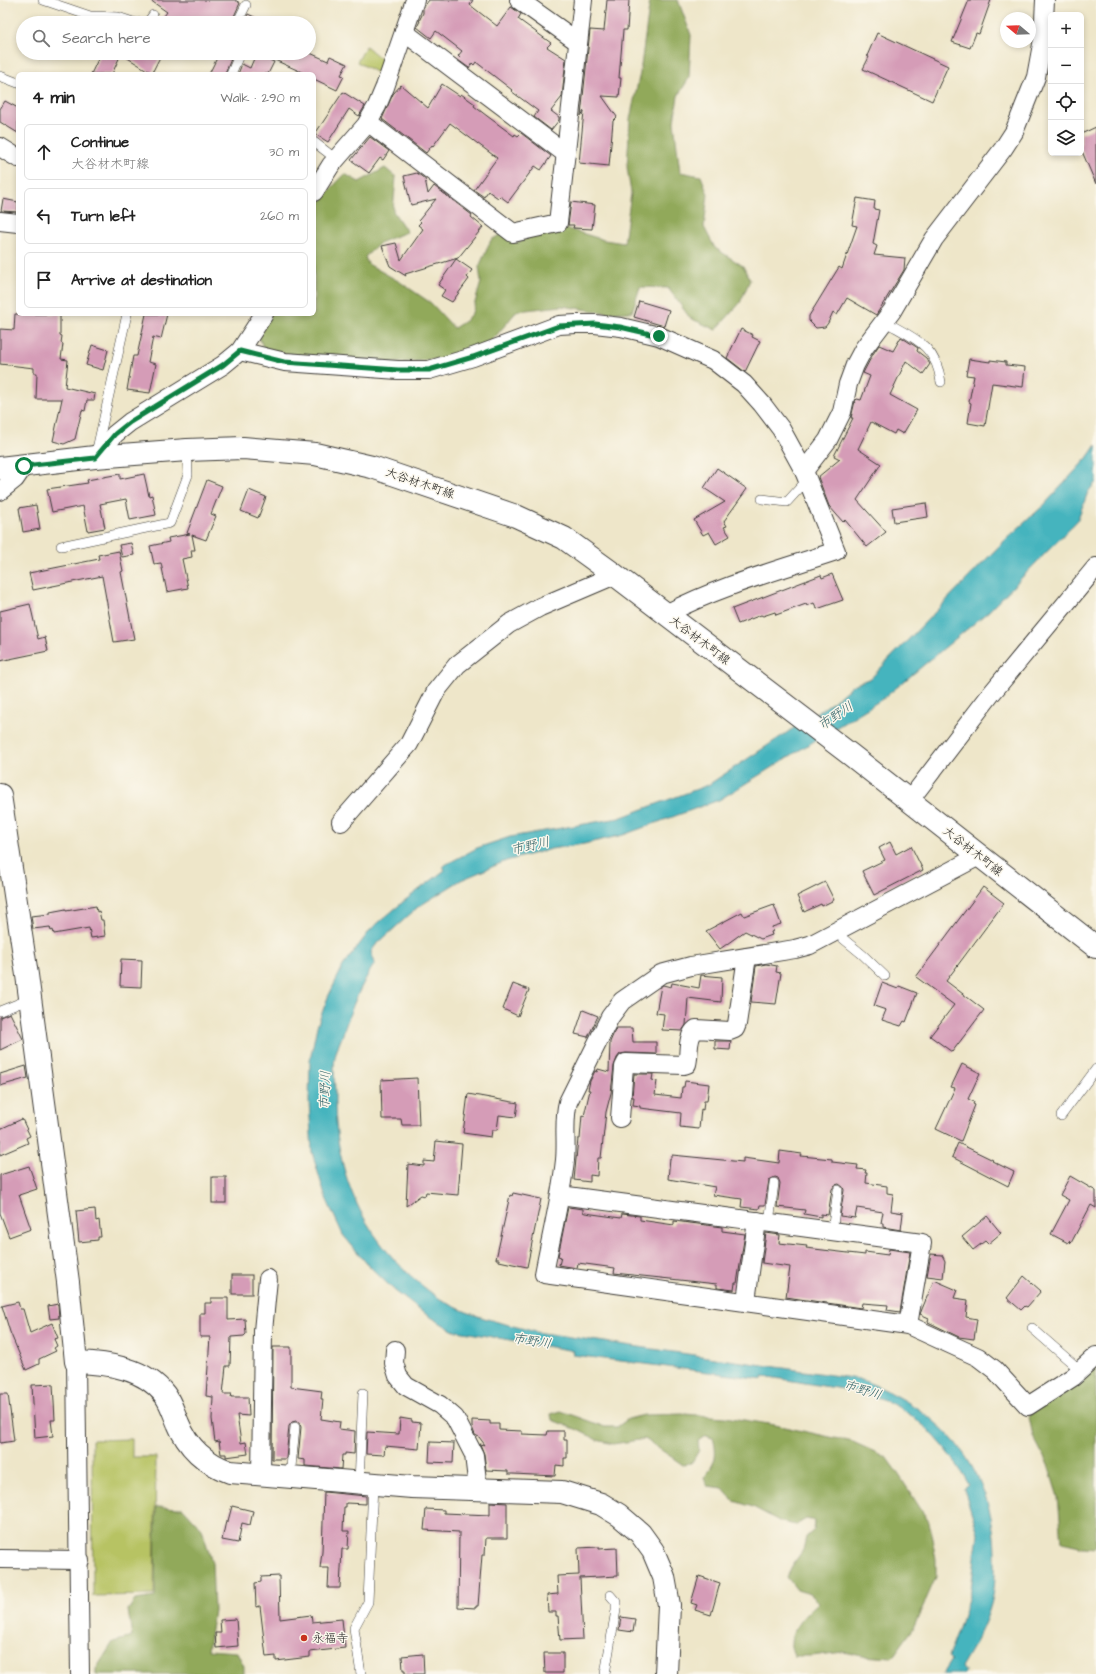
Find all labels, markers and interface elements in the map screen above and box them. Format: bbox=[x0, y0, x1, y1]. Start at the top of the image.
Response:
north arrow bbox=[1000, 12, 1036, 48]
map controls bbox=[1048, 12, 1084, 156]
button: + bbox=[1048, 12, 1084, 48]
search box bbox=[16, 16, 316, 60]
icon: search bbox=[30, 27, 52, 49]
text: Search here bbox=[62, 28, 151, 49]
button: − bbox=[1048, 48, 1084, 84]
button: locate bbox=[1048, 84, 1084, 120]
text: 4 min bbox=[32, 86, 75, 110]
text: Walk · 290 m bbox=[221, 89, 300, 107]
button: layers bbox=[1048, 120, 1084, 156]
text: Continue bbox=[71, 132, 129, 153]
icon: ahead bbox=[33, 141, 55, 163]
text: 30 m bbox=[269, 143, 299, 161]
text: 大谷材木町線 bbox=[71, 155, 149, 173]
icon: left bbox=[33, 205, 55, 227]
text: Turn left bbox=[71, 206, 135, 227]
text: 260 m bbox=[260, 207, 299, 225]
icon: arrive bbox=[33, 269, 55, 291]
text: Arrive at destination bbox=[71, 270, 212, 291]
route end bbox=[650, 327, 668, 345]
route start bbox=[15, 457, 33, 475]
street label: 大谷材木町線 bbox=[383, 464, 457, 503]
street label: 大谷材木町線 bbox=[666, 612, 734, 669]
water label: 市野川 bbox=[814, 697, 857, 734]
street label: 大谷材木町線 bbox=[939, 823, 1006, 880]
water label: 市野川 bbox=[509, 833, 551, 859]
water label: 市野川 bbox=[315, 1070, 335, 1110]
water label: 市野川 bbox=[511, 1329, 553, 1353]
water label: 市野川 bbox=[841, 1376, 884, 1404]
place label: 永福寺 bbox=[312, 1630, 348, 1647]
marker: 永福寺 bbox=[299, 1633, 309, 1643]

